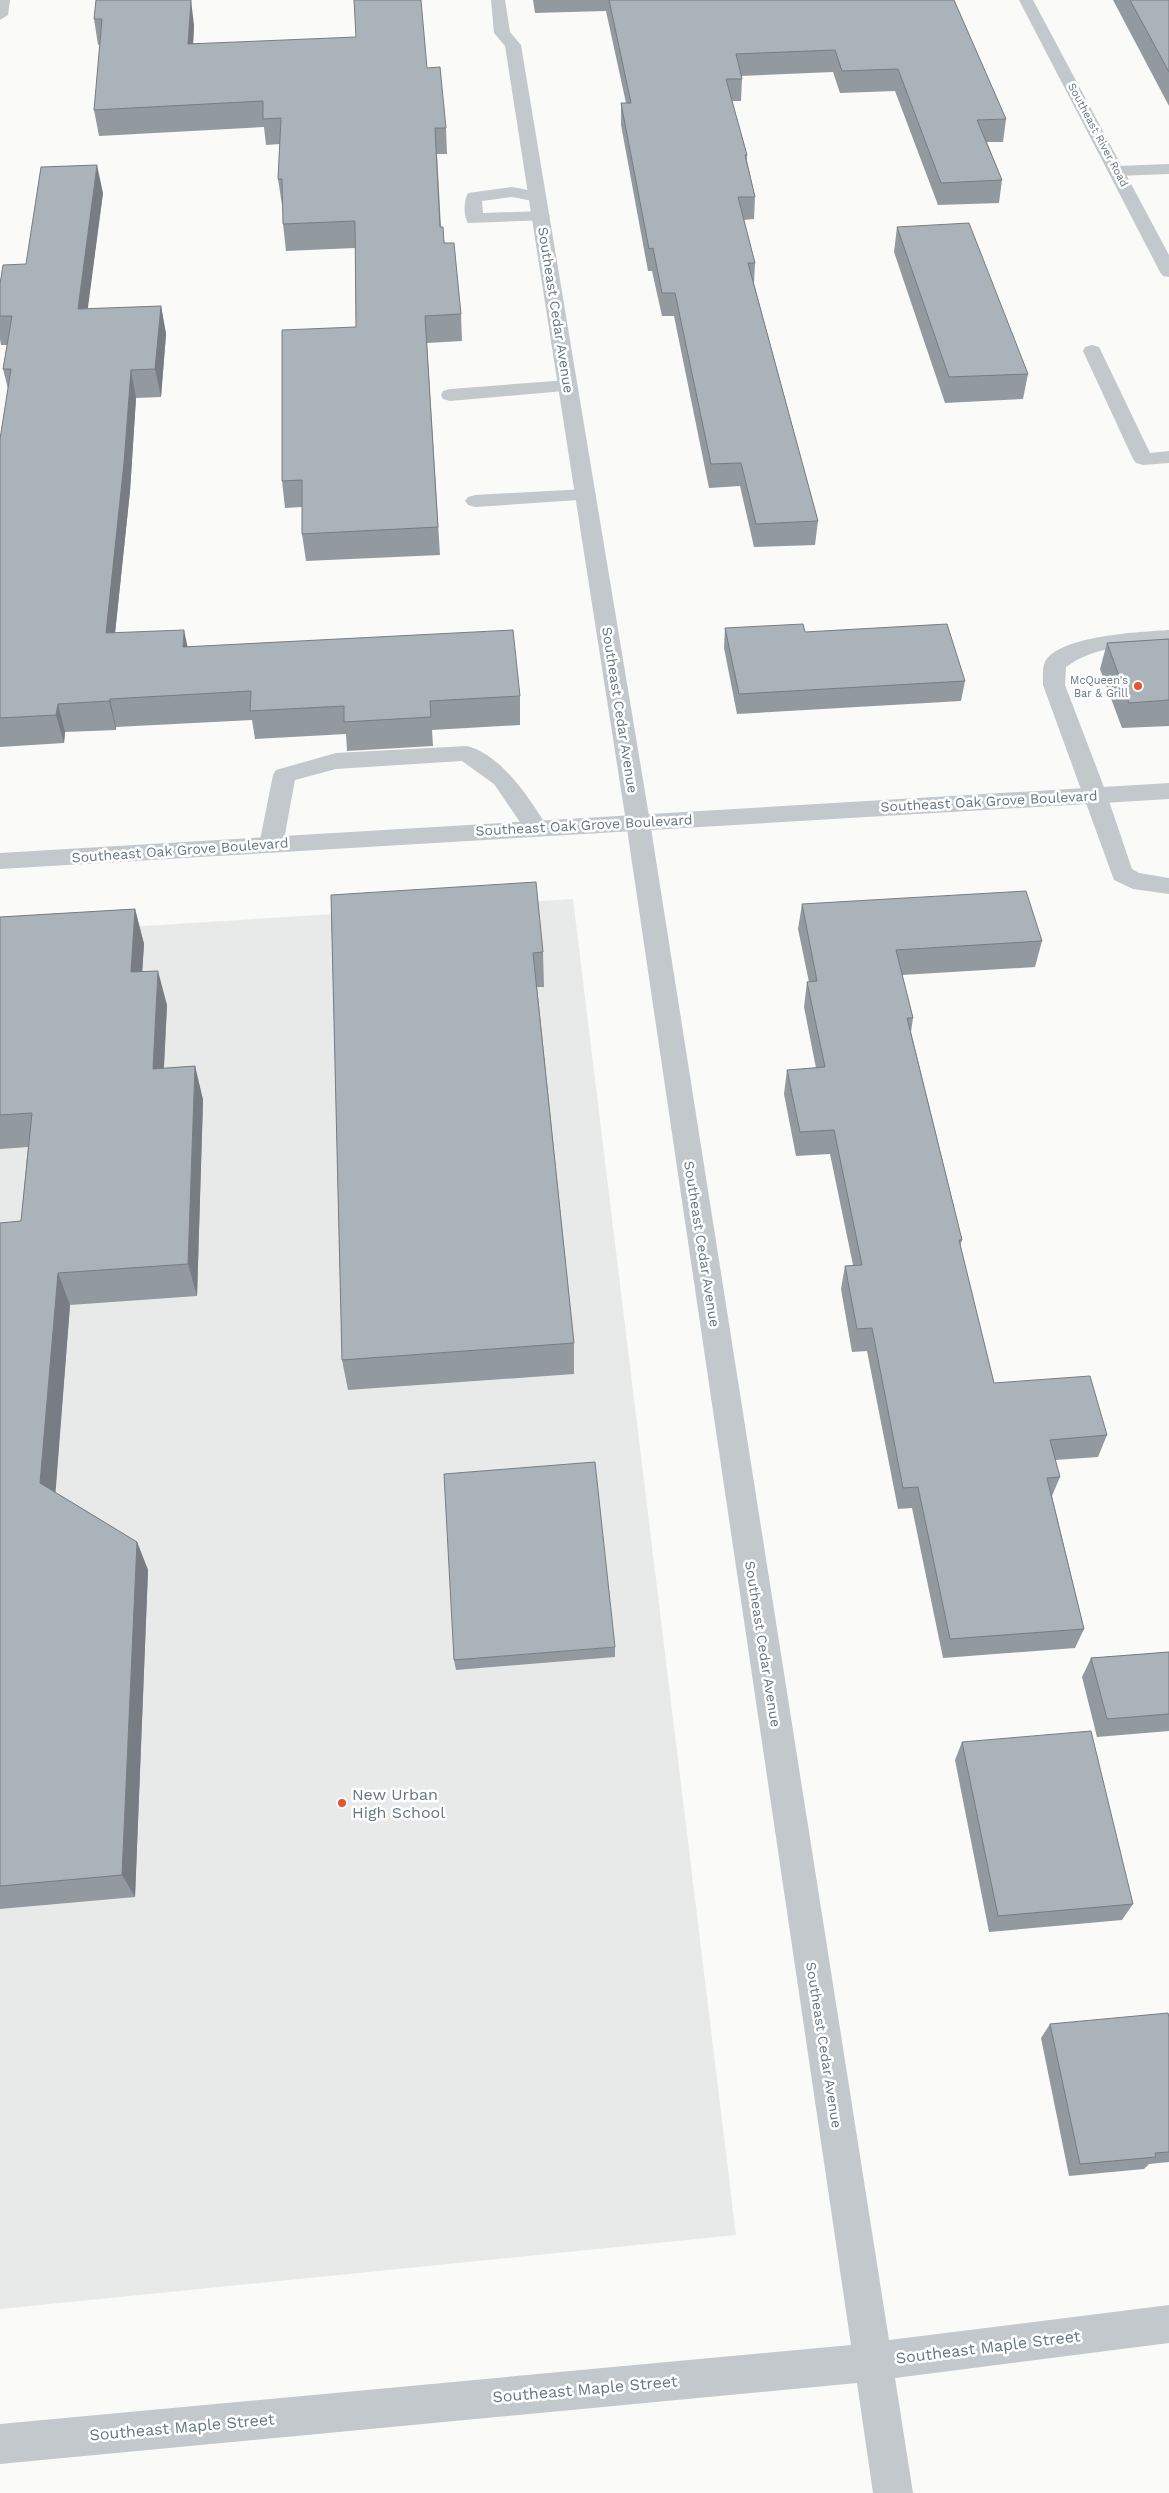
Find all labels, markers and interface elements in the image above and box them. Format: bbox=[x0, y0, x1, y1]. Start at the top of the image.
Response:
street label: Southeast River Road bbox=[1065, 81, 1131, 189]
street label: Southeast Cedar Avenue bbox=[535, 226, 577, 394]
street label: Southeast Cedar Avenue bbox=[599, 626, 641, 794]
place label: McQueen's Bar & Grill bbox=[1070, 674, 1129, 700]
marker: McQueen's Bar & Grill bbox=[1132, 680, 1144, 692]
street label: Southeast Oak Grove Boulevard bbox=[880, 787, 1098, 815]
street label: Southeast Oak Grove Boulevard bbox=[475, 811, 693, 839]
street label: Southeast Oak Grove Boulevard bbox=[71, 834, 289, 866]
street label: Southeast Cedar Avenue bbox=[681, 1160, 723, 1328]
street label: Southeast Cedar Avenue bbox=[742, 1560, 784, 1728]
place label: New Urban High School bbox=[352, 1785, 445, 1822]
marker: New Urban High School bbox=[336, 1797, 348, 1809]
street label: Southeast Cedar Avenue bbox=[803, 1961, 845, 2129]
street label: Southeast Maple Street bbox=[895, 2326, 1082, 2368]
street label: Southeast Maple Street bbox=[492, 2371, 679, 2407]
street label: Southeast Maple Street bbox=[89, 2409, 276, 2445]

